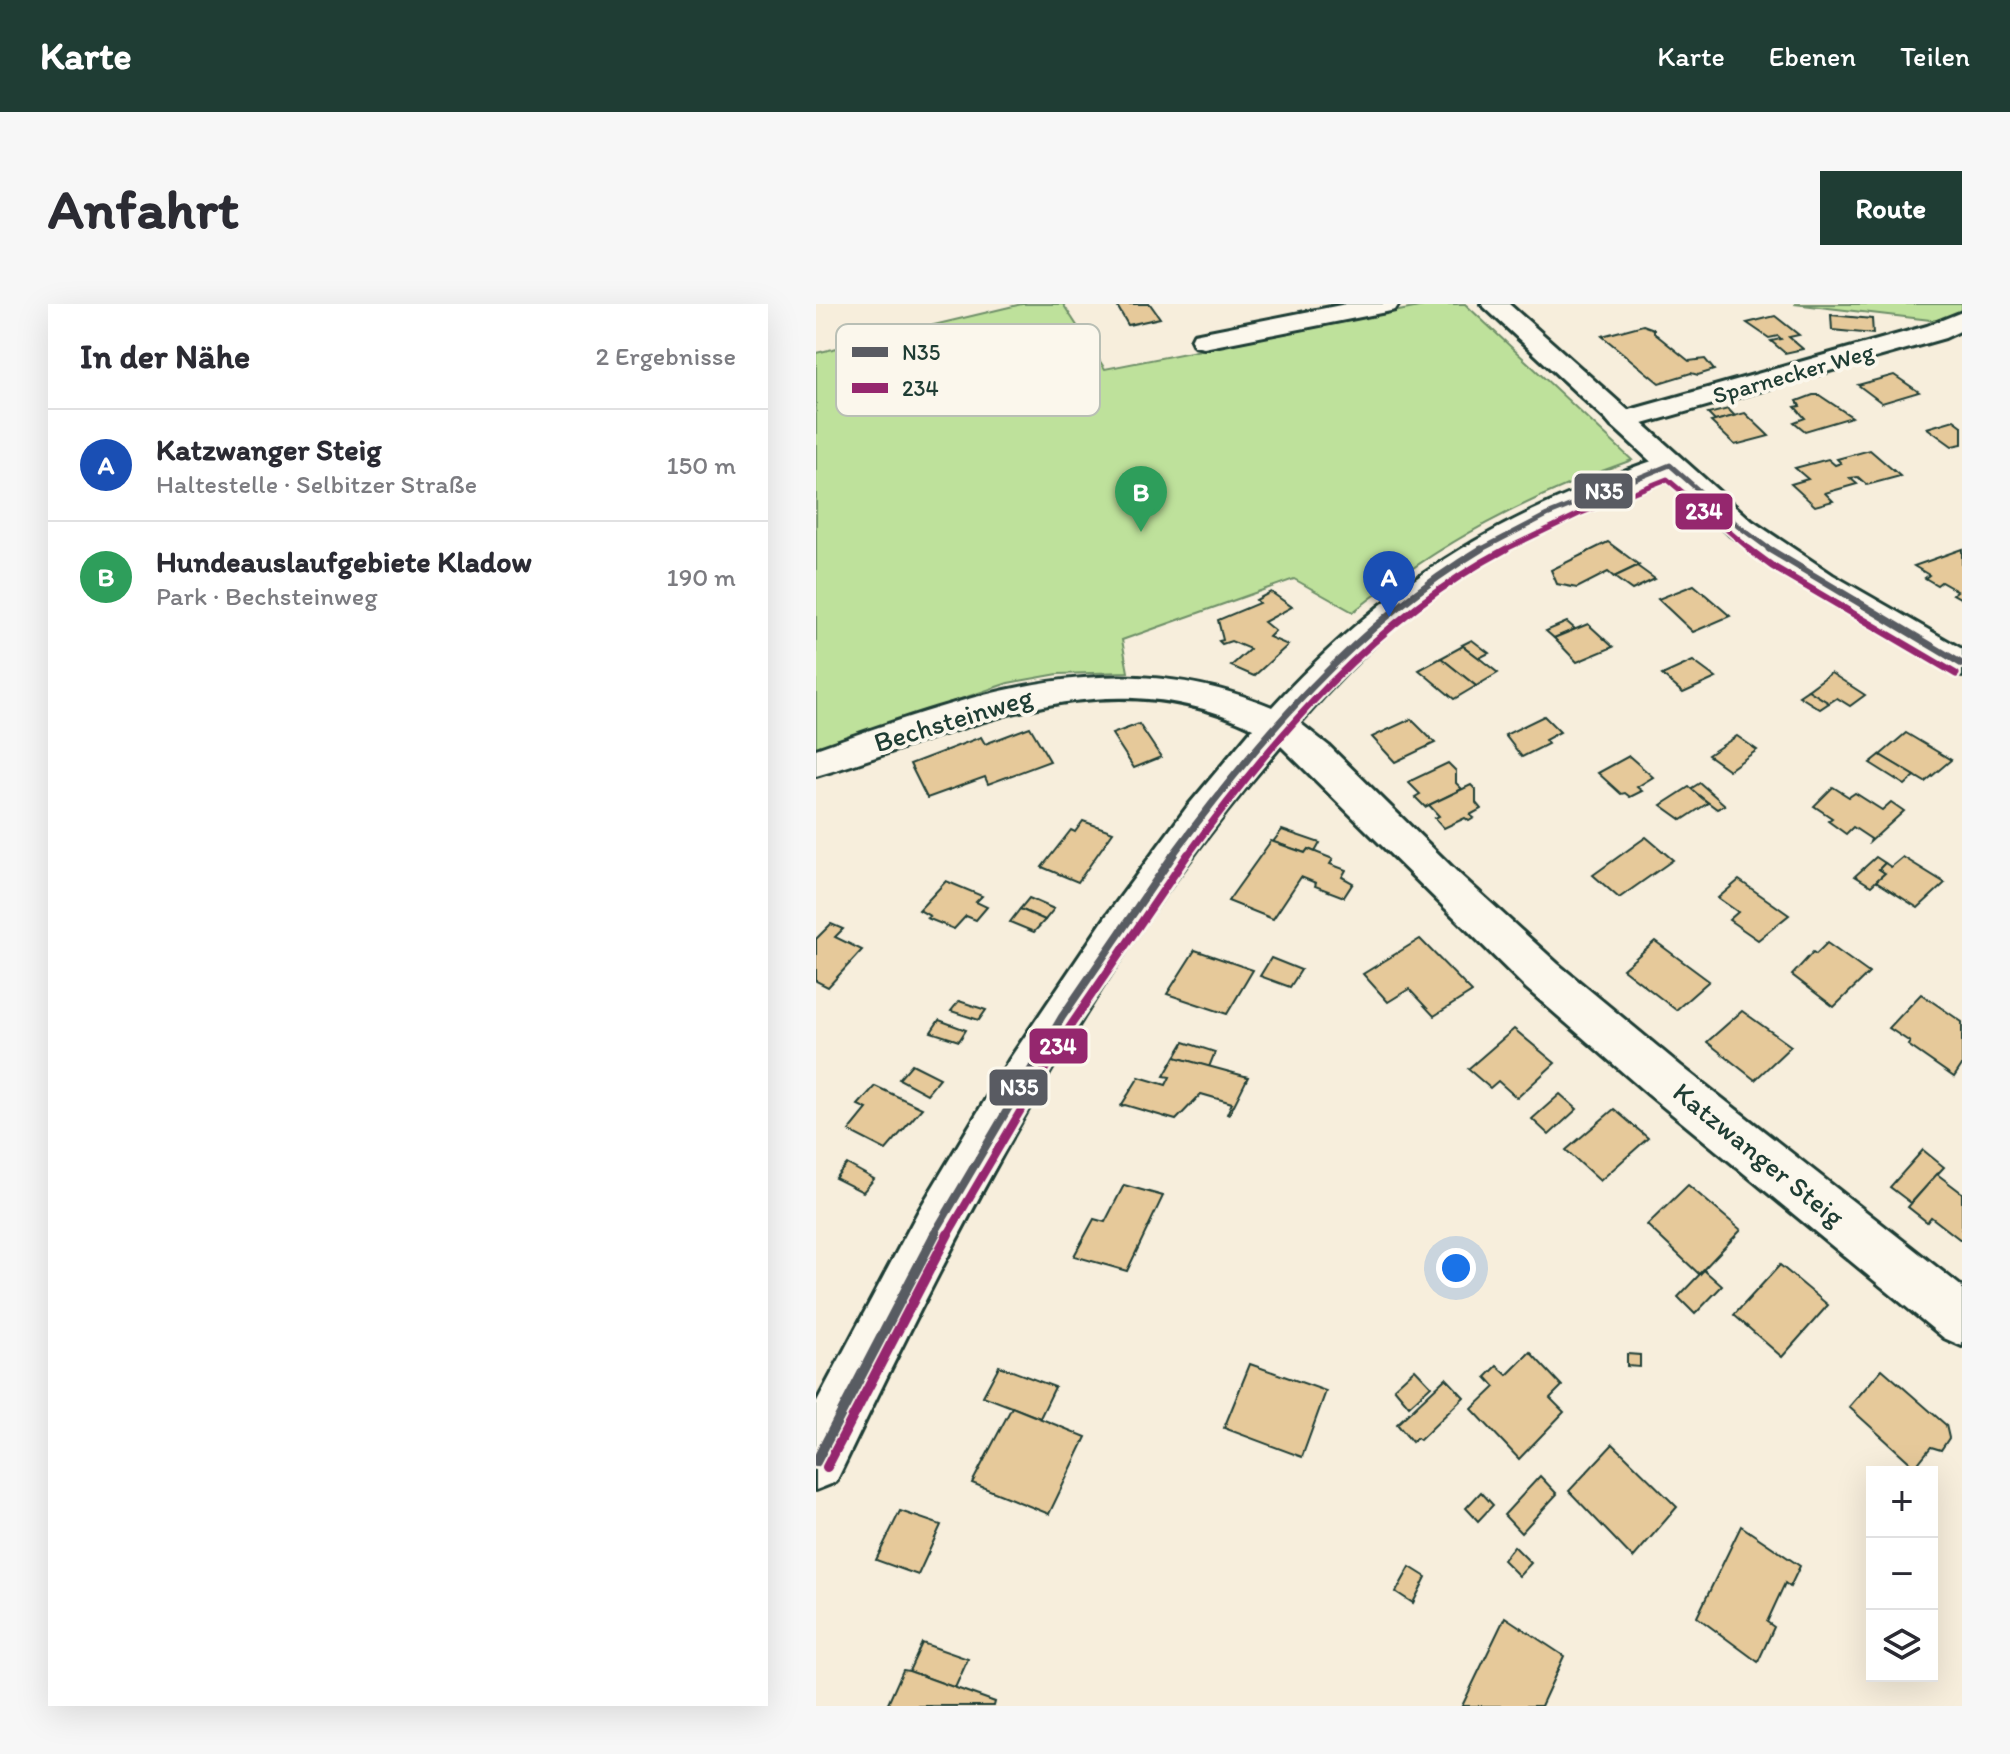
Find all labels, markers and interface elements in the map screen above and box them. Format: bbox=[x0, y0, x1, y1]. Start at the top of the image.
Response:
text: Karte bbox=[40, 33, 131, 79]
text: Karte bbox=[1657, 39, 1725, 73]
text: Ebenen bbox=[1769, 39, 1856, 73]
text: Teilen bbox=[1900, 39, 1970, 73]
button: Route bbox=[1820, 171, 1962, 245]
text: Anfahrt bbox=[48, 175, 239, 242]
legend bbox=[836, 324, 1100, 416]
text: In der Nähe bbox=[80, 336, 250, 377]
street label: Sparnecker Weg bbox=[1709, 336, 1878, 410]
text: N35 bbox=[902, 339, 940, 366]
text: 2 Ergebnisse bbox=[596, 340, 736, 372]
text: 234 bbox=[902, 375, 939, 402]
text: Katzwanger Steig bbox=[156, 431, 381, 468]
text: A bbox=[98, 449, 114, 481]
text: 150 m bbox=[667, 449, 736, 481]
pin: B bbox=[1115, 466, 1167, 532]
text: Haltestelle · Selbitzer Straße bbox=[156, 468, 477, 500]
line badge: N35 bbox=[1573, 472, 1634, 510]
text: N35 bbox=[1585, 478, 1624, 505]
line badge: 234 bbox=[1674, 492, 1734, 531]
text: 234 bbox=[1686, 498, 1723, 525]
text: Hundeauslaufgebiete Kladow bbox=[156, 543, 532, 580]
pin: A bbox=[1363, 551, 1415, 617]
text: B bbox=[98, 561, 114, 593]
text: 190 m bbox=[667, 561, 736, 593]
text: Park · Bechsteinweg bbox=[156, 580, 378, 612]
street label: Bechsteinweg bbox=[870, 679, 1037, 759]
line badge: 234 bbox=[1028, 1027, 1089, 1065]
text: 234 bbox=[1040, 1033, 1077, 1060]
line badge: N35 bbox=[988, 1068, 1049, 1107]
text: N35 bbox=[1000, 1074, 1039, 1101]
street label: Katzwanger Steig bbox=[1667, 1075, 1852, 1234]
your location bbox=[1436, 1248, 1476, 1288]
map controls bbox=[1866, 1466, 1938, 1682]
button: + bbox=[1866, 1466, 1938, 1538]
button: − bbox=[1866, 1538, 1938, 1610]
button: layers bbox=[1866, 1610, 1938, 1682]

